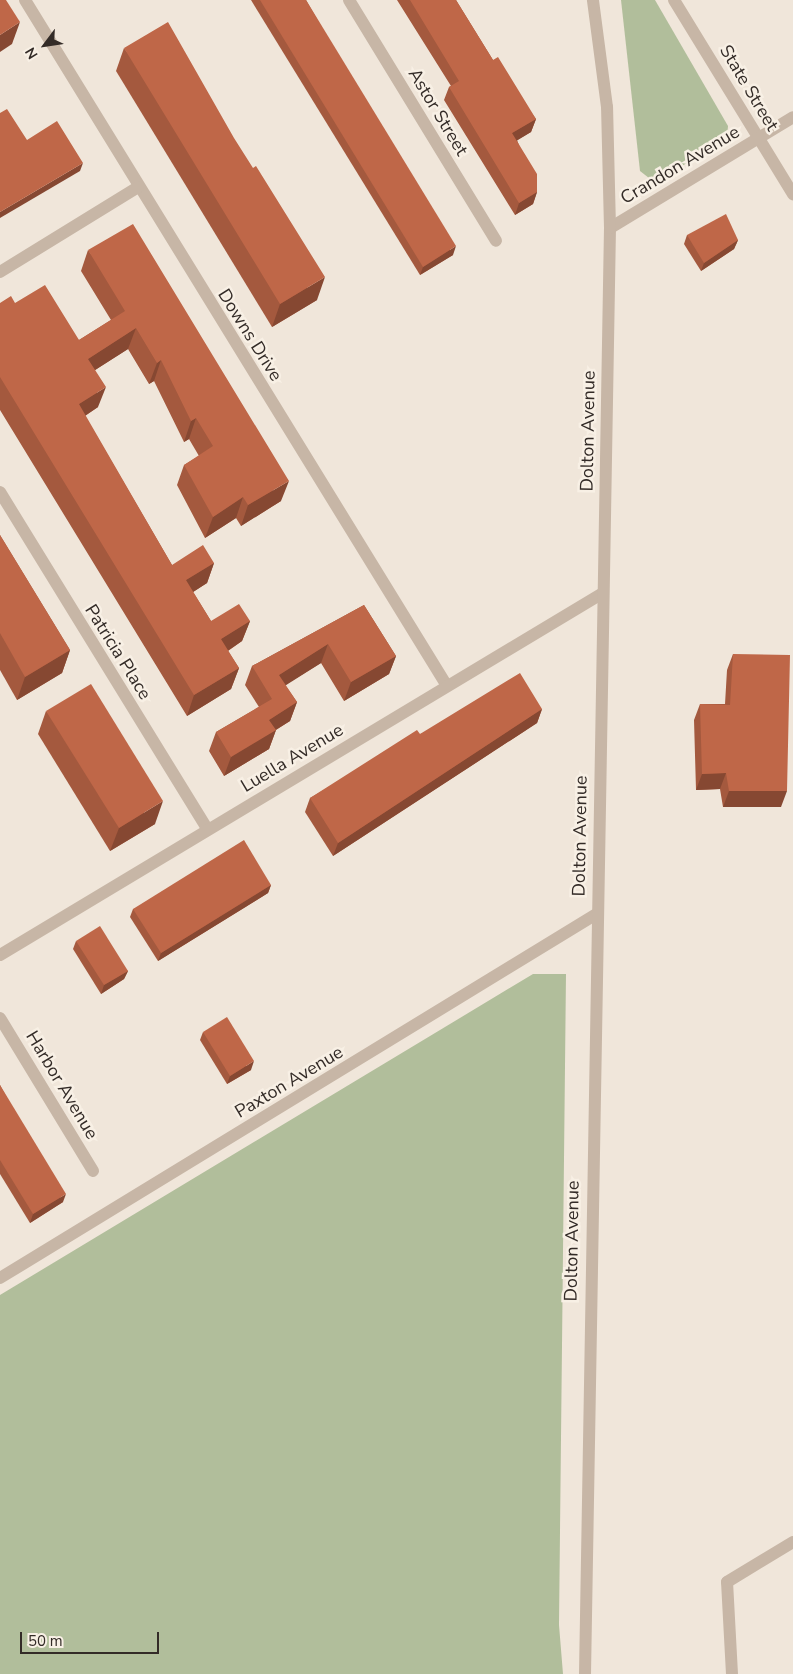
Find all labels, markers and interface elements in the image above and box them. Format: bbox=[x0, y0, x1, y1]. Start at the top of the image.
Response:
north arrow bbox=[20, 20, 70, 70]
street label: State Street bbox=[715, 41, 783, 135]
text: N bbox=[21, 44, 43, 62]
street label: Astor Street bbox=[404, 64, 472, 160]
street label: Crandon Avenue bbox=[617, 121, 743, 209]
street label: Downs Drive bbox=[213, 285, 287, 385]
street label: Dolton Avenue bbox=[576, 370, 600, 492]
street label: Patricia Place bbox=[80, 600, 156, 704]
street label: Luella Avenue bbox=[237, 719, 347, 797]
street label: Dolton Avenue bbox=[568, 775, 592, 897]
street label: Harbor Avenue bbox=[21, 1027, 103, 1143]
street label: Paxton Avenue bbox=[231, 1041, 347, 1123]
street label: Dolton Avenue bbox=[560, 1180, 584, 1302]
scale bar bbox=[22, 1622, 161, 1654]
text: 50 m bbox=[28, 1631, 63, 1651]

